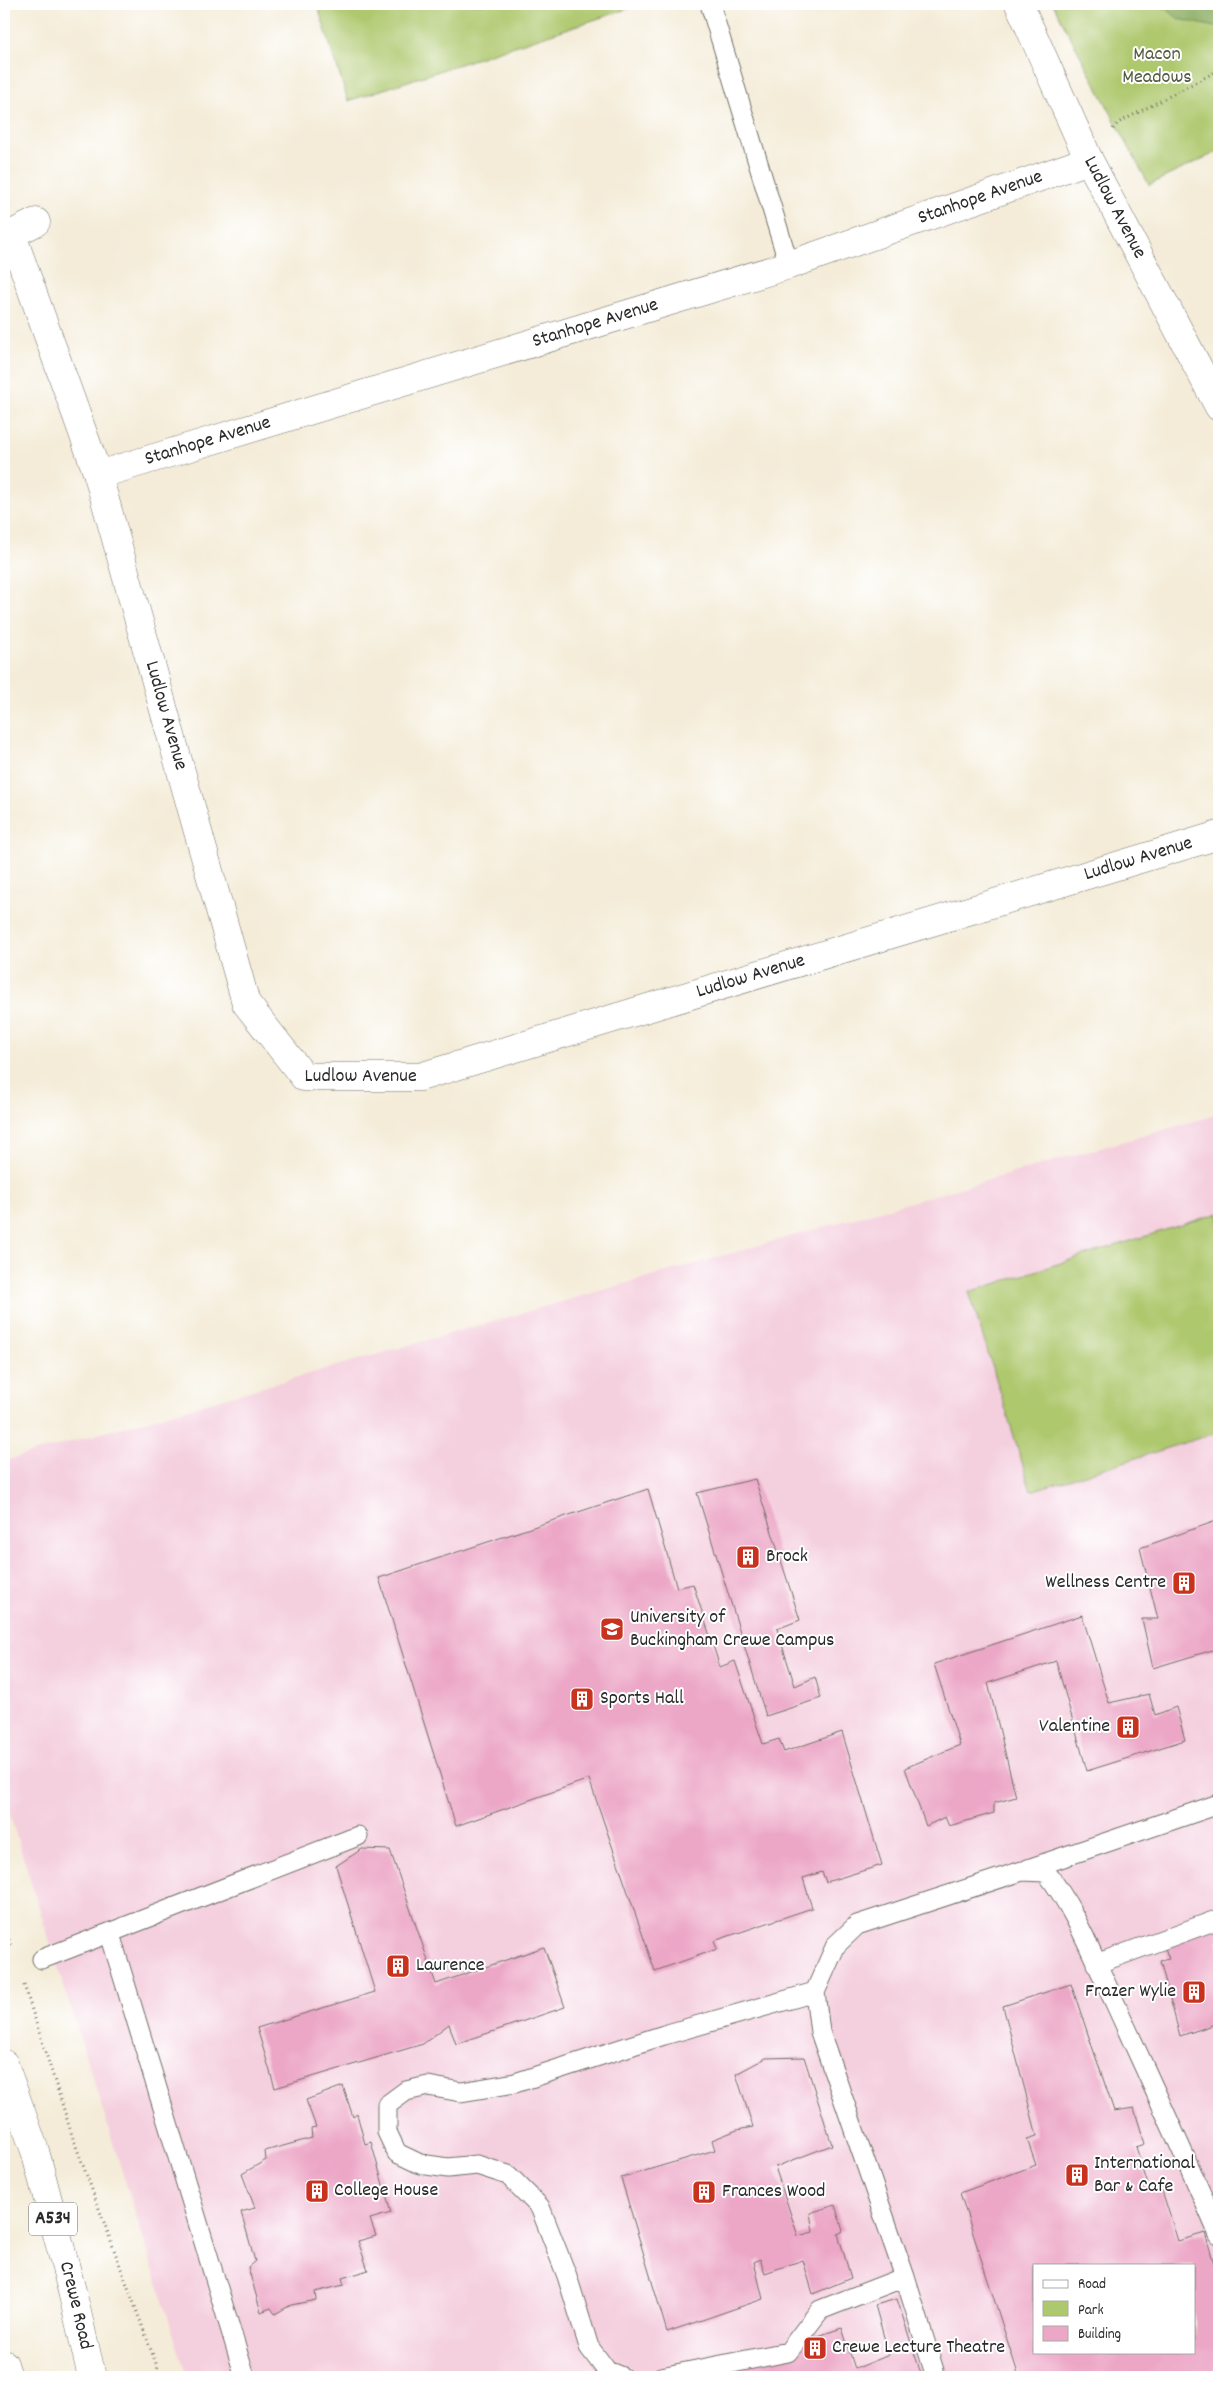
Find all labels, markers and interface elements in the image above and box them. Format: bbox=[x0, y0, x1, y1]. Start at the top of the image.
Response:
park label: Macon Meadows bbox=[1122, 41, 1192, 92]
street label: Ludlow Avenue bbox=[1076, 152, 1153, 264]
street label: Stanhope Avenue bbox=[914, 163, 1047, 233]
street label: Stanhope Avenue bbox=[529, 291, 662, 356]
street label: Stanhope Avenue bbox=[142, 409, 275, 474]
street label: Ludlow Avenue bbox=[137, 658, 194, 774]
street label: Ludlow Avenue bbox=[1081, 830, 1196, 889]
street label: Ludlow Avenue bbox=[693, 947, 809, 1006]
street label: Ludlow Avenue bbox=[305, 1063, 417, 1091]
place label: Brock bbox=[766, 1543, 808, 1571]
building icon: Brock bbox=[735, 1544, 761, 1570]
place label: Wellness Centre bbox=[1045, 1569, 1166, 1597]
building icon: Wellness Centre bbox=[1171, 1570, 1197, 1596]
place label: University of Buckingham Crewe Campus bbox=[630, 1604, 834, 1655]
school or university icon: University of Buckingham Crewe Campus bbox=[599, 1616, 625, 1642]
place label: Sports Hall bbox=[600, 1685, 684, 1713]
building icon: Sports Hall bbox=[569, 1686, 595, 1712]
place label: Valentine bbox=[1039, 1713, 1110, 1741]
building icon: Valentine bbox=[1115, 1714, 1141, 1740]
place label: Laurence bbox=[416, 1952, 485, 1980]
building icon: Laurence bbox=[385, 1953, 411, 1979]
place label: Frazer Wylie bbox=[1085, 1978, 1176, 2006]
building icon: Frazer Wylie bbox=[1181, 1979, 1207, 2005]
place label: International Bar & Cafe bbox=[1094, 2150, 1195, 2201]
building icon: International Bar & Cafe bbox=[1064, 2162, 1090, 2188]
place label: College House bbox=[334, 2177, 438, 2205]
building icon: College House bbox=[304, 2178, 330, 2204]
place label: Frances Wood bbox=[722, 2178, 825, 2206]
building icon: Frances Wood bbox=[691, 2179, 717, 2205]
road number: A534 bbox=[29, 2202, 77, 2236]
street label: Crewe Road bbox=[51, 2258, 99, 2352]
legend bbox=[1033, 2264, 1196, 2354]
text: Road bbox=[1078, 2274, 1106, 2296]
text: Park bbox=[1078, 2300, 1104, 2322]
text: Building bbox=[1078, 2324, 1121, 2346]
place label: Crewe Lecture Theatre bbox=[832, 2334, 1005, 2362]
building icon: Crewe Lecture Theatre bbox=[802, 2335, 828, 2361]

